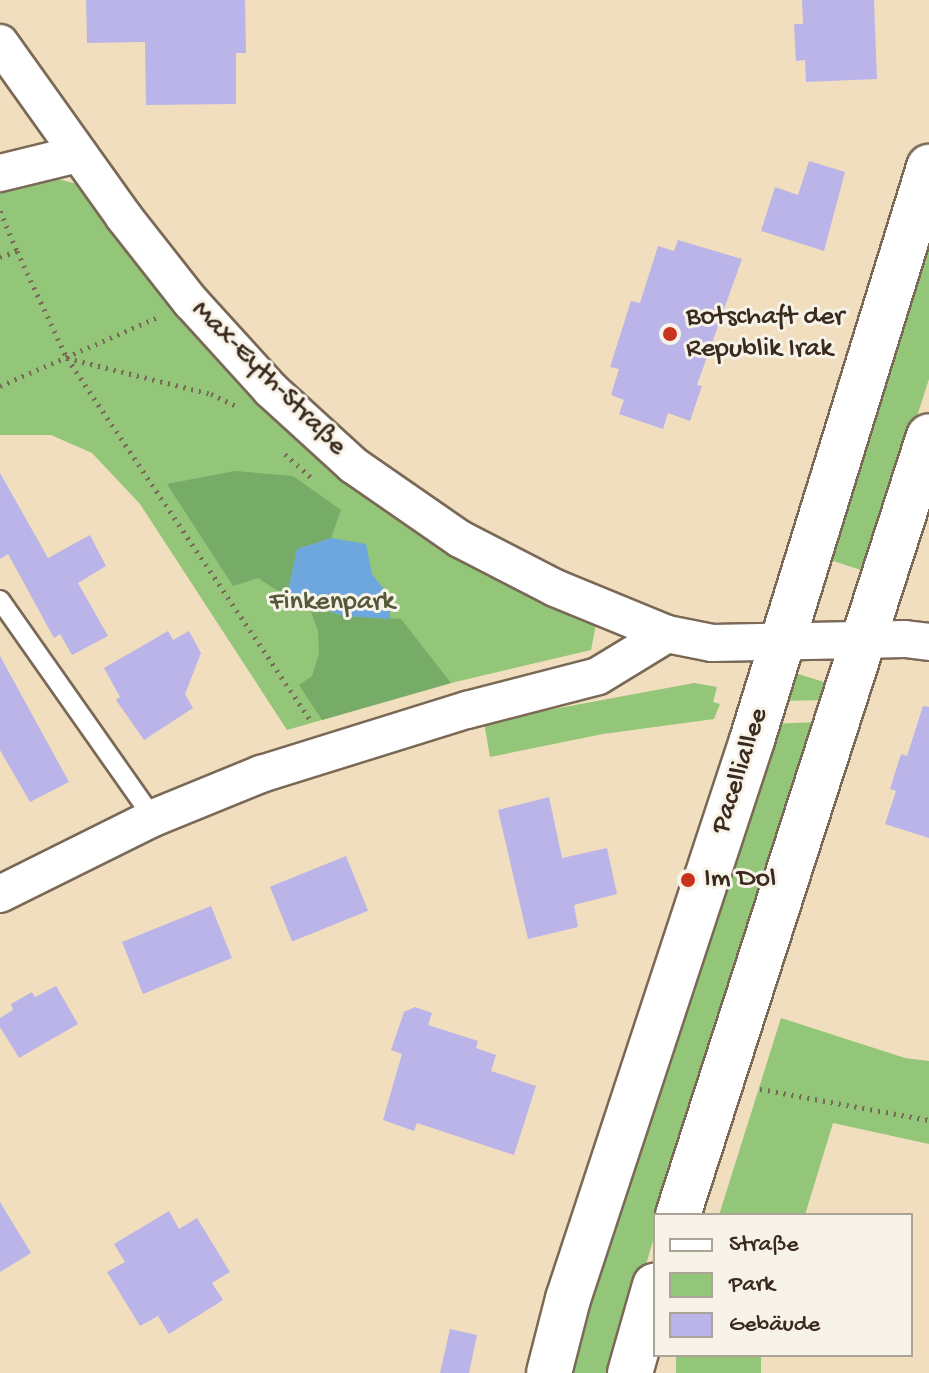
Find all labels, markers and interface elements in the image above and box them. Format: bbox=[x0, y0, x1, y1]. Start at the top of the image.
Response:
street label: Max-Eyth-Straße bbox=[183, 294, 353, 464]
place label: Botschaft der Republik Irak bbox=[686, 301, 844, 367]
marker: Botschaft der Republik Irak bbox=[661, 325, 679, 343]
park label: Finkenpark bbox=[269, 586, 395, 620]
street label: Pacelliallee bbox=[705, 704, 777, 838]
place label: Im Dol bbox=[704, 863, 776, 897]
marker: Im Dol bbox=[679, 871, 697, 889]
legend bbox=[653, 1213, 913, 1357]
text: Straße bbox=[729, 1231, 799, 1260]
text: Park bbox=[729, 1271, 775, 1300]
text: Gebäude bbox=[729, 1311, 820, 1340]

